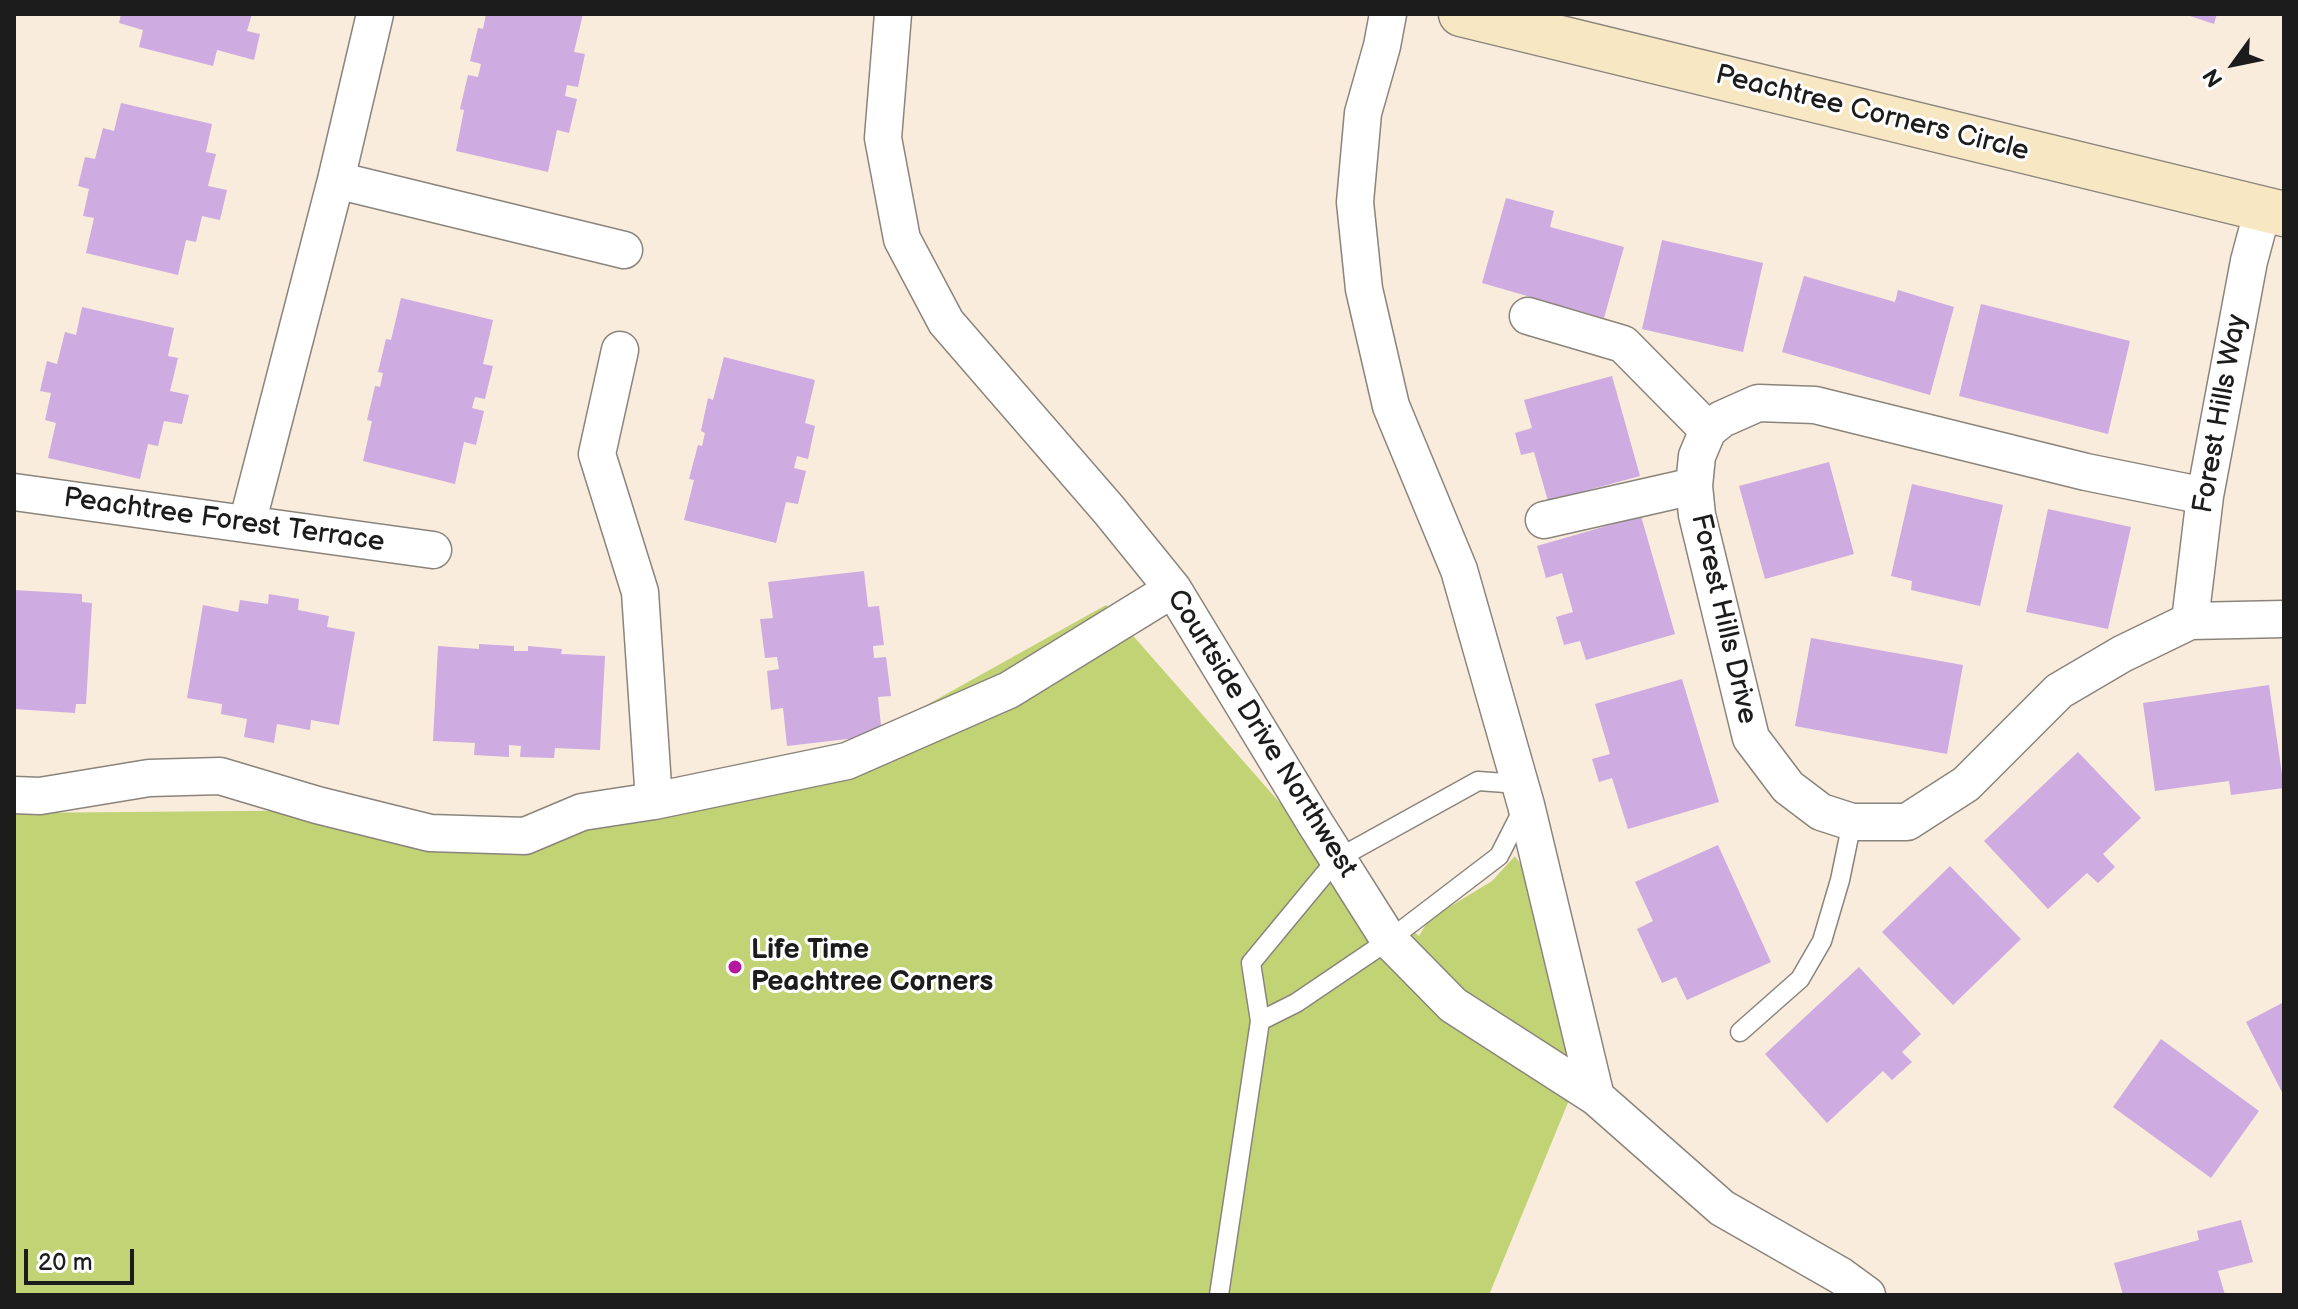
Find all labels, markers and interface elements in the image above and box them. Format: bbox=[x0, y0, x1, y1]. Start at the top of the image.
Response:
north arrow bbox=[2194, 24, 2274, 104]
street label: Peachtree Corners Circle bbox=[1712, 59, 2032, 169]
text: N bbox=[2198, 63, 2229, 92]
street label: Forest Hills Way bbox=[2187, 312, 2255, 516]
street label: Peachtree Forest Terrace bbox=[61, 482, 387, 560]
street label: Forest Hills Drive bbox=[1682, 511, 1764, 727]
street label: Courtside Drive Northwest bbox=[1159, 584, 1363, 884]
place label: Life Time Peachtree Corners bbox=[751, 934, 993, 1000]
marker: Life Time Peachtree Corners bbox=[726, 958, 744, 976]
scale bar bbox=[28, 1233, 138, 1283]
text: 20 m bbox=[38, 1248, 93, 1277]

